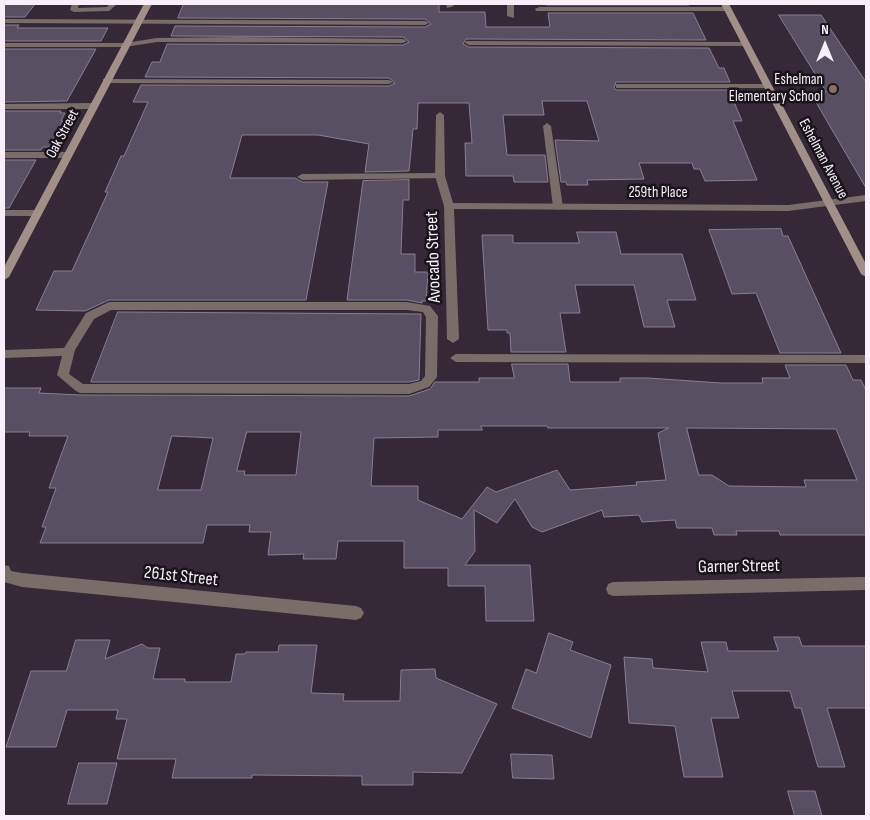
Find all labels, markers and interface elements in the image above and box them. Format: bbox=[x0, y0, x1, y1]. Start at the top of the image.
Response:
north arrow bbox=[800, 20, 850, 70]
text: N bbox=[821, 21, 829, 38]
place label: Eshelman Elementary School bbox=[729, 71, 823, 106]
marker: Eshelman Elementary School bbox=[827, 83, 839, 95]
street label: Oak Street bbox=[43, 106, 83, 162]
street label: Eshelman Avenue bbox=[794, 116, 852, 202]
street label: 259th Place bbox=[628, 184, 688, 202]
street label: Avocado Street bbox=[422, 211, 446, 303]
street label: Garner Street bbox=[698, 555, 780, 579]
street label: 261st Street bbox=[143, 562, 219, 592]

